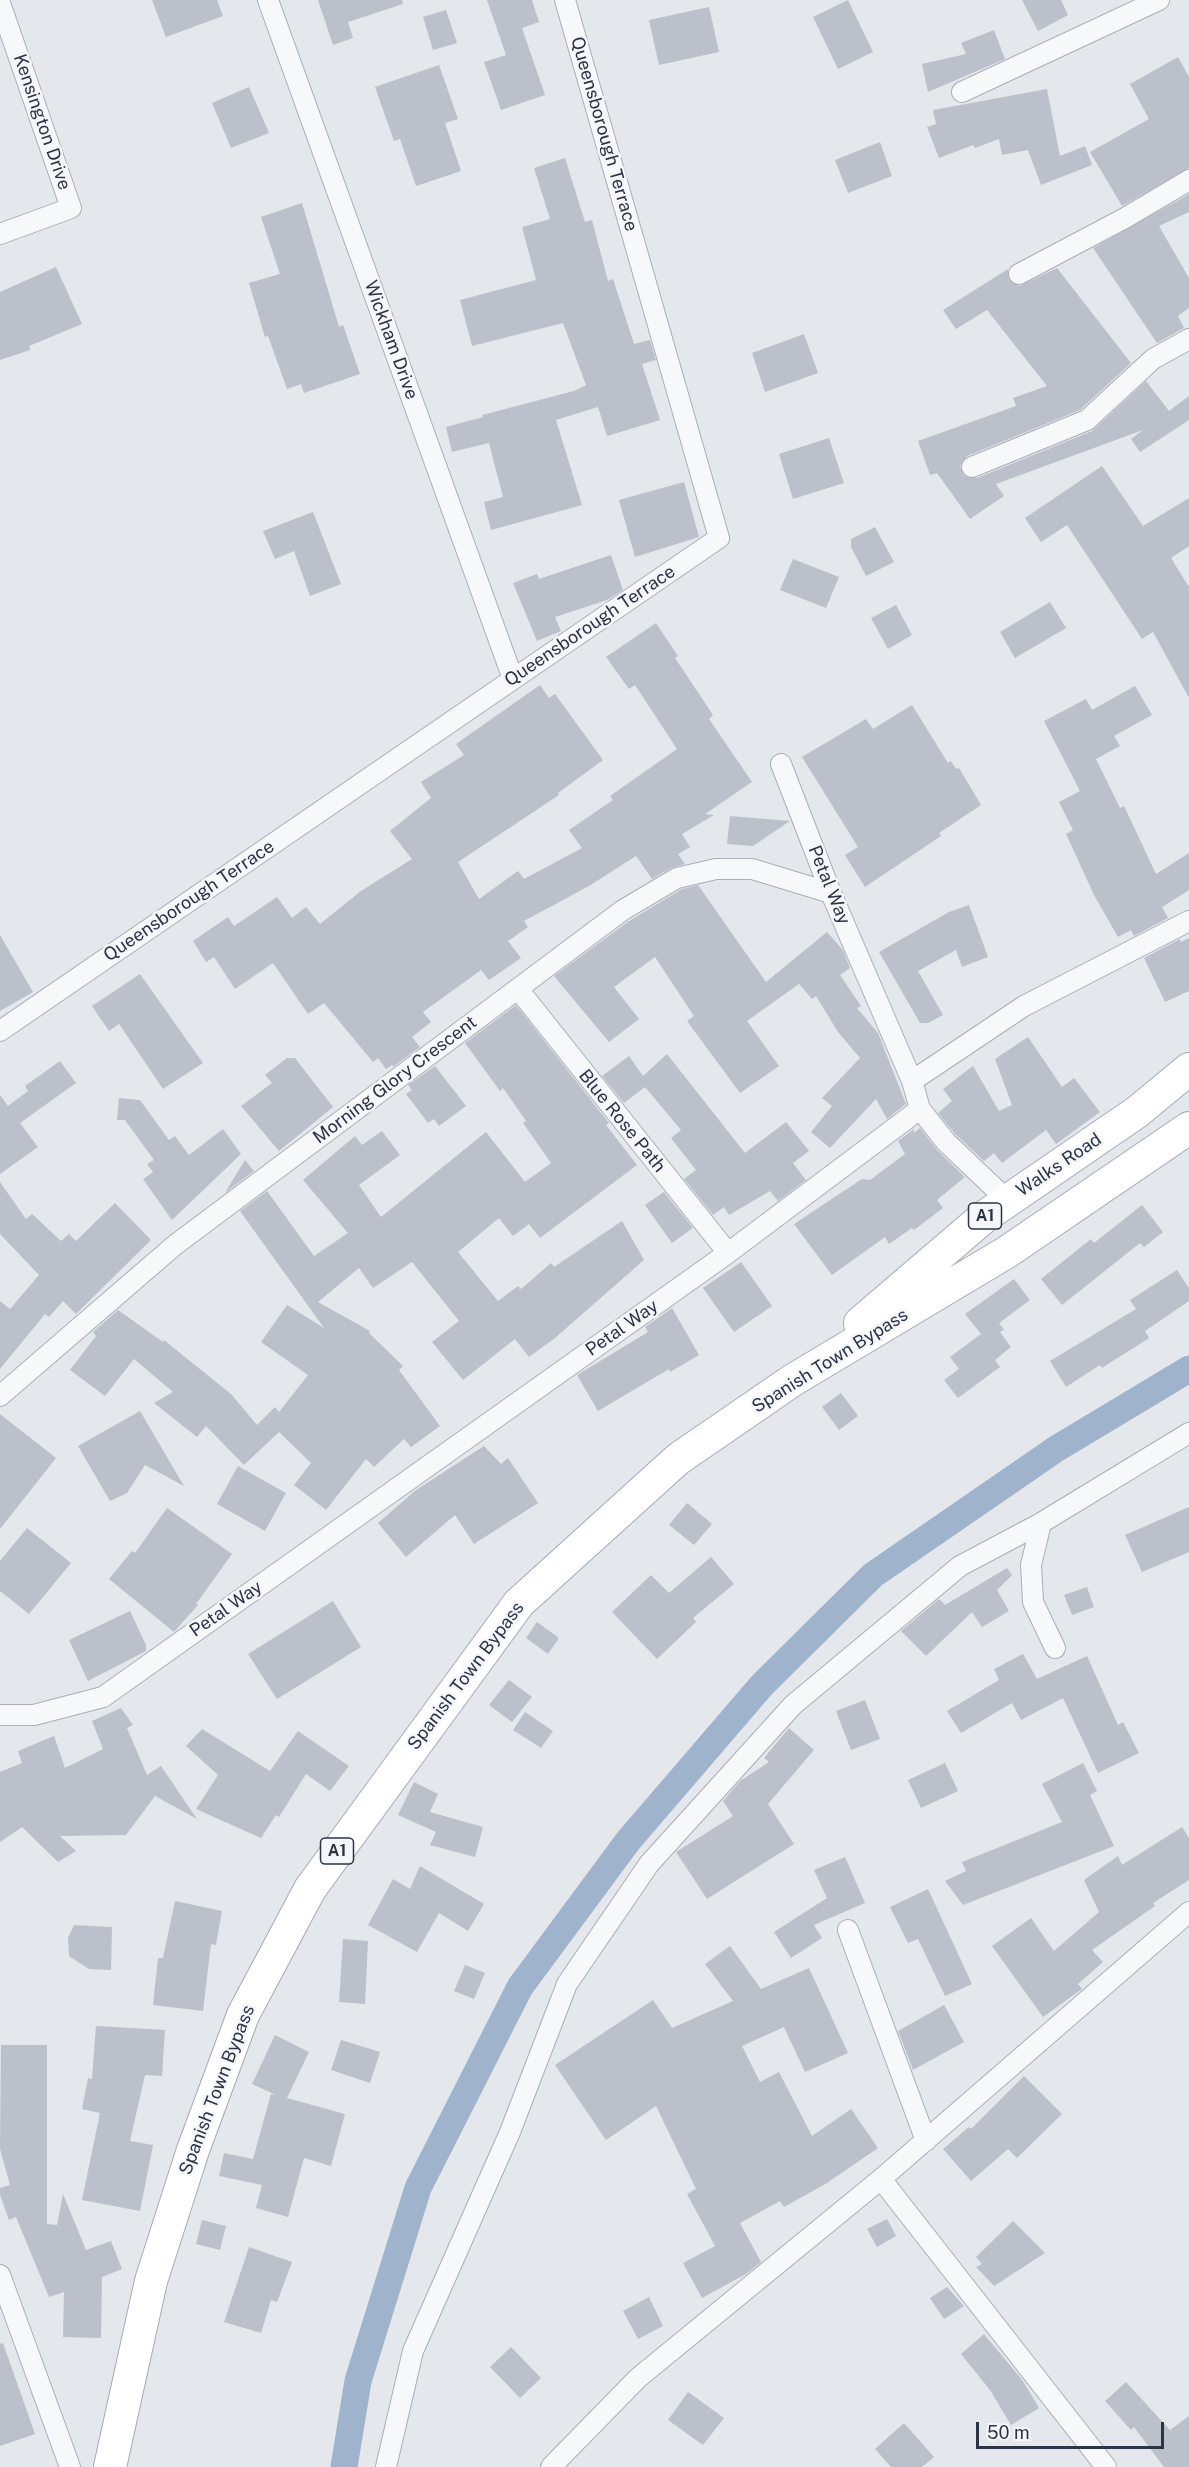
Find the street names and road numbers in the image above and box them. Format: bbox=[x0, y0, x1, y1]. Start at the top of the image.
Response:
street label: Queensborough Terrace bbox=[566, 34, 642, 234]
street label: Kensington Drive bbox=[9, 51, 75, 193]
street label: Wickham Drive bbox=[360, 278, 422, 402]
street label: Queensborough Terrace bbox=[501, 561, 679, 691]
street label: Queensborough Terrace bbox=[100, 836, 278, 966]
street label: Petal Way bbox=[803, 842, 855, 928]
street label: Morning Glory Crescent bbox=[309, 1011, 481, 1149]
street label: Blue Rose Path bbox=[574, 1065, 670, 1177]
street label: Walks Road bbox=[1012, 1129, 1106, 1201]
road number: A1 bbox=[968, 1203, 1002, 1229]
street label: Petal Way bbox=[582, 1295, 662, 1361]
street label: Spanish Town Bypass bbox=[748, 1304, 912, 1418]
street label: Petal Way bbox=[186, 1576, 266, 1642]
street label: Spanish Town Bypass bbox=[403, 1598, 529, 1754]
road number: A1 bbox=[320, 1838, 354, 1864]
street label: Spanish Town Bypass bbox=[175, 2002, 259, 2178]

